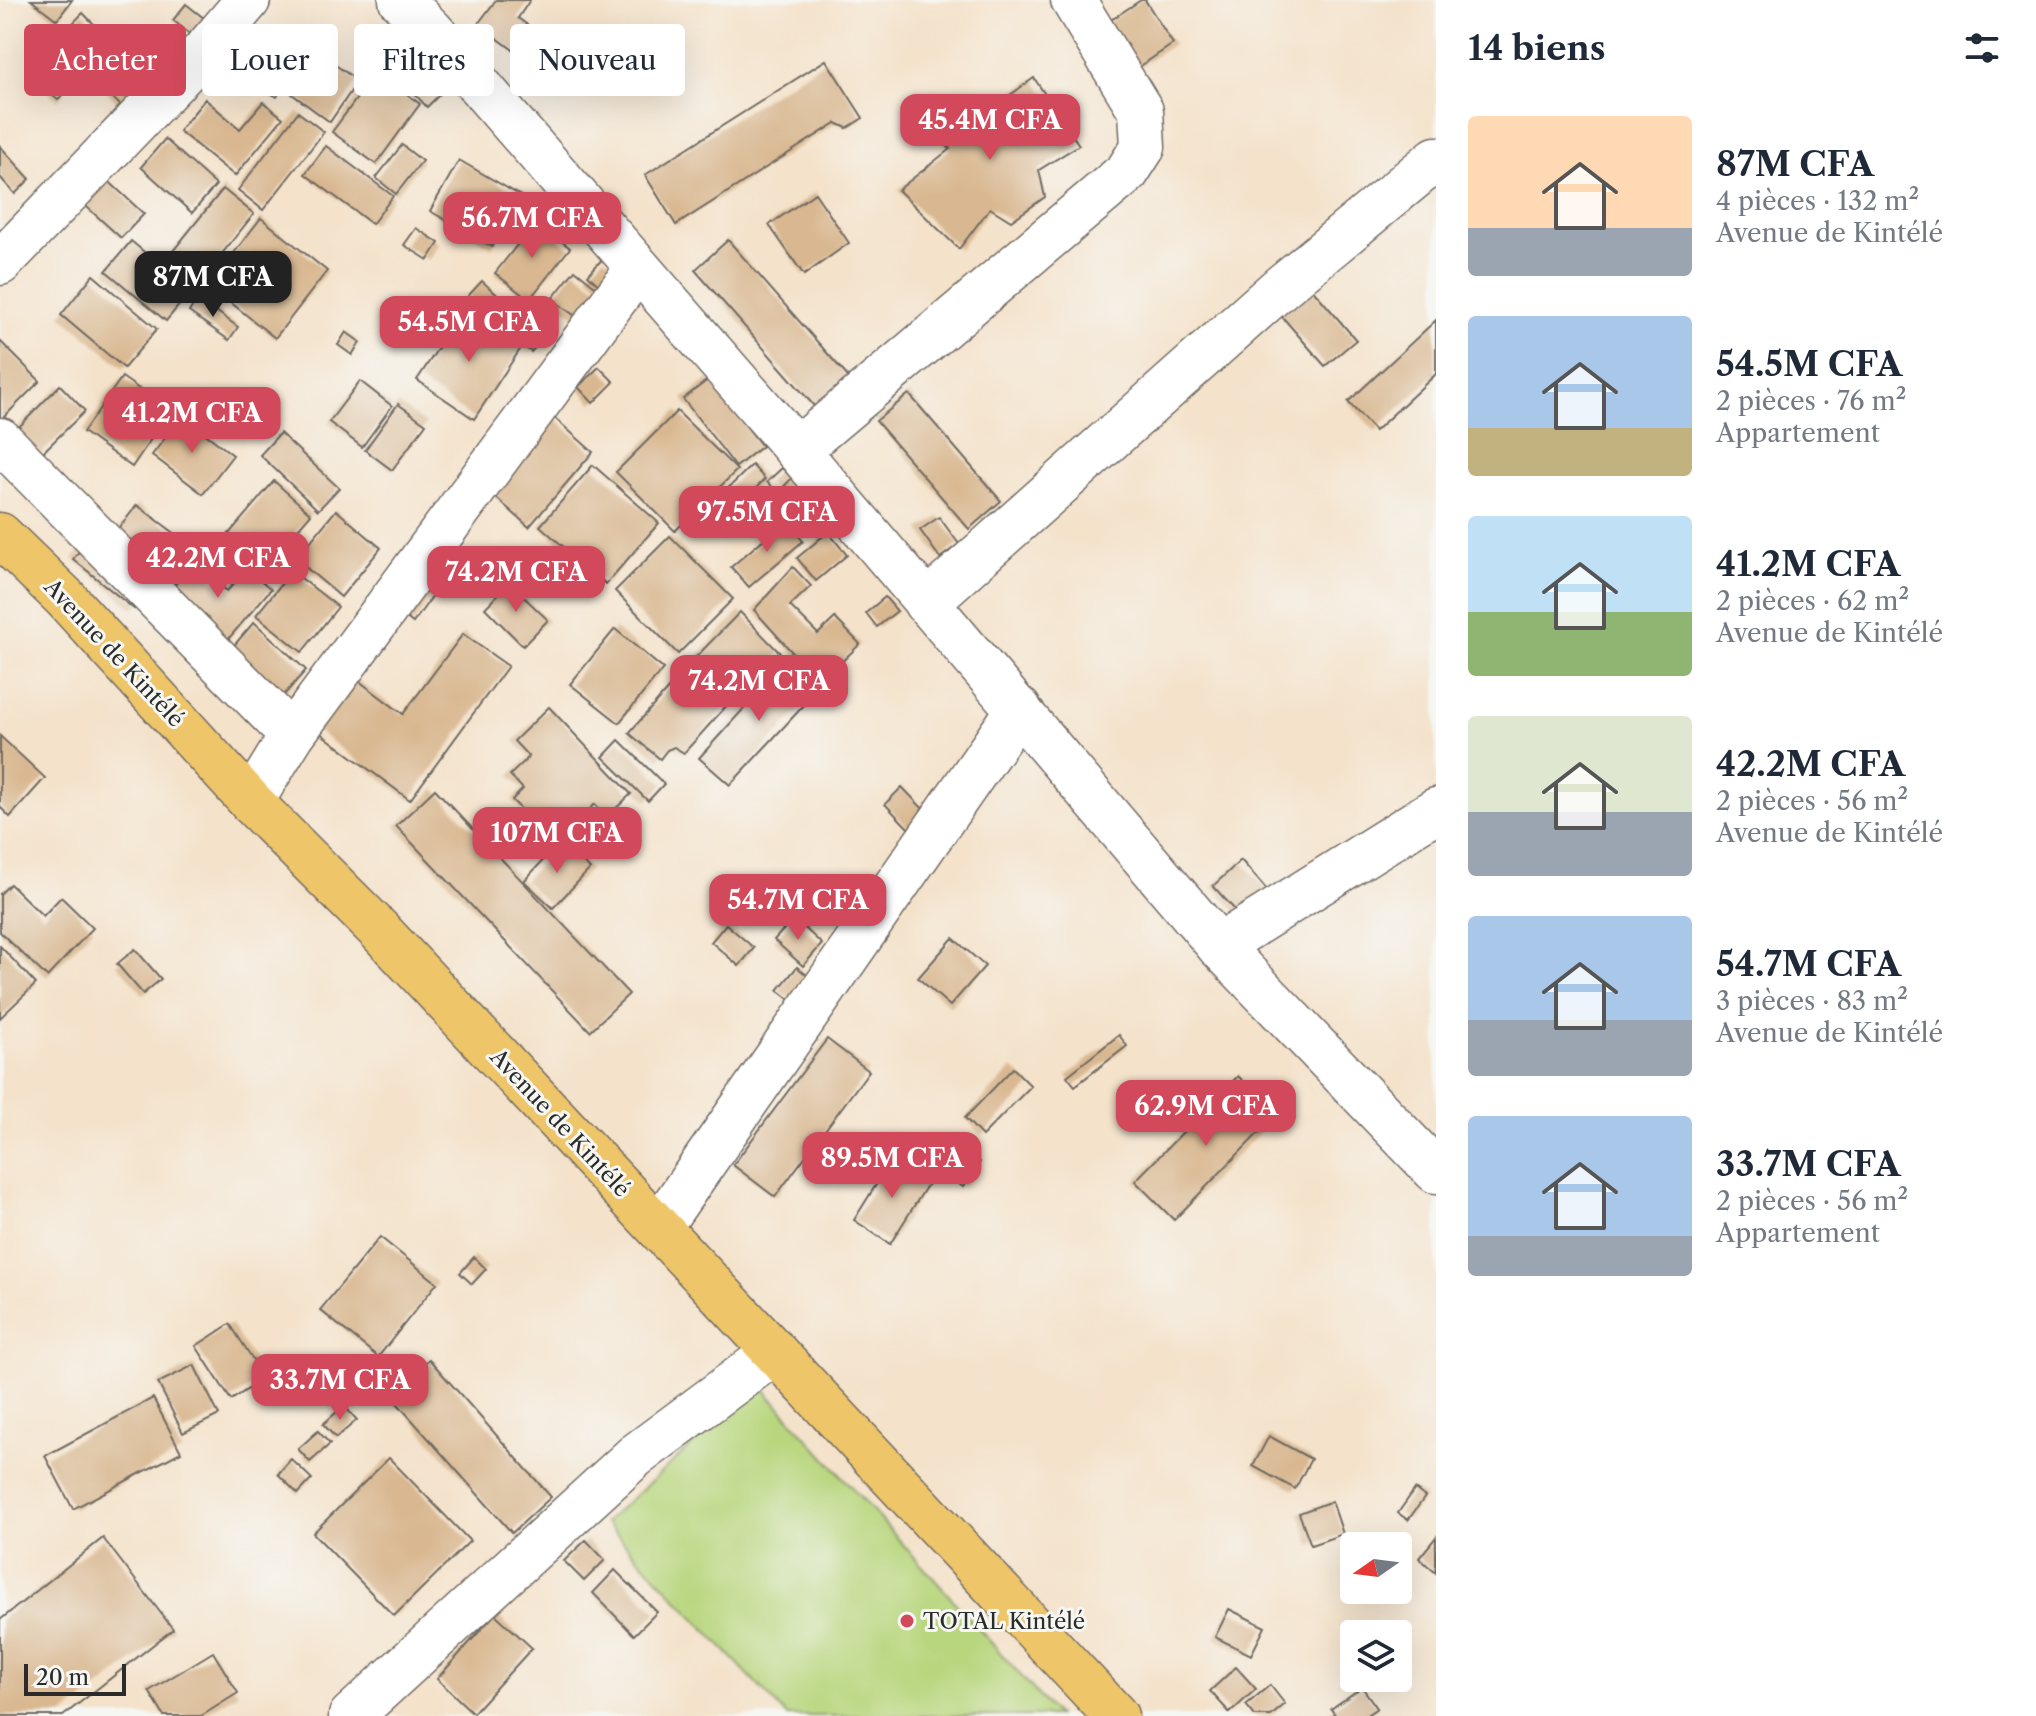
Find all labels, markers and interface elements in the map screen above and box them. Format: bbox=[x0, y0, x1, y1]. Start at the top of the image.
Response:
chip: Acheter bbox=[24, 24, 186, 96]
chip: Louer bbox=[202, 24, 338, 96]
chip: Filtres bbox=[354, 24, 494, 96]
chip: Nouveau bbox=[510, 24, 685, 96]
icon: filters bbox=[1960, 26, 2004, 70]
text: 14 biens bbox=[1468, 27, 1606, 69]
pin: 45.4M CFA bbox=[898, 94, 1082, 162]
text: 45.4M CFA bbox=[918, 104, 1062, 136]
text: 87M CFA bbox=[1716, 143, 1874, 185]
icon: home bbox=[1532, 148, 1628, 244]
text: 4 pièces · 132 m² bbox=[1716, 185, 1919, 217]
pin: 56.7M CFA bbox=[440, 192, 624, 260]
text: 56.7M CFA bbox=[461, 202, 603, 234]
text: Avenue de Kintélé bbox=[1716, 217, 1943, 249]
pin: 87M CFA bbox=[139, 251, 287, 319]
text: 87M CFA bbox=[153, 261, 273, 293]
pin: 54.5M CFA bbox=[377, 296, 561, 364]
text: 54.5M CFA bbox=[398, 306, 540, 338]
text: 54.5M CFA bbox=[1716, 343, 1902, 385]
icon: home bbox=[1532, 348, 1628, 444]
text: 2 pièces · 76 m² bbox=[1716, 385, 1906, 417]
pin: 41.2M CFA bbox=[100, 387, 284, 455]
text: 41.2M CFA bbox=[122, 397, 262, 429]
text: Appartement bbox=[1716, 417, 1880, 449]
pin: 97.5M CFA bbox=[675, 486, 859, 554]
text: 97.5M CFA bbox=[697, 496, 837, 528]
pin: 42.2M CFA bbox=[126, 532, 310, 600]
text: 42.2M CFA bbox=[146, 542, 290, 574]
text: 41.2M CFA bbox=[1716, 543, 1900, 585]
pin: 74.2M CFA bbox=[424, 546, 608, 614]
icon: home bbox=[1532, 548, 1628, 644]
text: 74.2M CFA bbox=[445, 556, 587, 588]
street label: Avenue de Kintélé bbox=[38, 573, 189, 732]
text: 2 pièces · 62 m² bbox=[1716, 585, 1909, 617]
text: Avenue de Kintélé bbox=[1716, 617, 1943, 649]
pin: 74.2M CFA bbox=[667, 655, 851, 723]
text: 74.2M CFA bbox=[688, 665, 830, 697]
text: 42.2M CFA bbox=[1716, 743, 1905, 785]
icon: home bbox=[1532, 748, 1628, 844]
text: 2 pièces · 56 m² bbox=[1716, 785, 1908, 817]
pin: 107M CFA bbox=[474, 807, 640, 875]
text: 107M CFA bbox=[491, 817, 623, 849]
text: Avenue de Kintélé bbox=[1716, 817, 1943, 849]
pin: 54.7M CFA bbox=[706, 874, 890, 942]
text: 54.7M CFA bbox=[727, 884, 869, 916]
text: 54.7M CFA bbox=[1716, 943, 1901, 985]
icon: home bbox=[1532, 948, 1628, 1044]
text: 3 pièces · 83 m² bbox=[1716, 985, 1908, 1017]
text: Avenue de Kintélé bbox=[1716, 1017, 1943, 1049]
street label: Avenue de Kintélé bbox=[484, 1043, 635, 1202]
pin: 62.9M CFA bbox=[1114, 1080, 1298, 1148]
text: 62.9M CFA bbox=[1134, 1090, 1278, 1122]
pin: 89.5M CFA bbox=[800, 1132, 984, 1200]
text: 89.5M CFA bbox=[820, 1142, 964, 1174]
text: 33.7M CFA bbox=[1716, 1143, 1900, 1185]
icon: home bbox=[1532, 1148, 1628, 1244]
text: 2 pièces · 56 m² bbox=[1716, 1185, 1908, 1217]
text: Appartement bbox=[1716, 1217, 1880, 1249]
pin: 33.7M CFA bbox=[248, 1354, 432, 1422]
text: 33.7M CFA bbox=[269, 1364, 411, 1396]
north arrow bbox=[1340, 1532, 1412, 1604]
map controls bbox=[1340, 1532, 1412, 1692]
place label: TOTAL Kintélé bbox=[923, 1608, 1085, 1635]
marker: TOTAL Kintélé bbox=[898, 1612, 916, 1630]
button: layers bbox=[1340, 1620, 1412, 1692]
scale bar bbox=[24, 1660, 126, 1696]
text: 20 m bbox=[36, 1664, 89, 1691]

